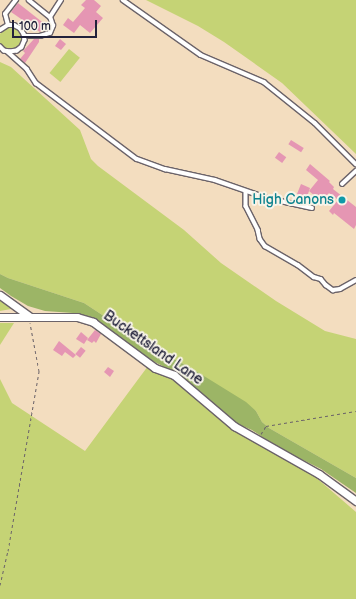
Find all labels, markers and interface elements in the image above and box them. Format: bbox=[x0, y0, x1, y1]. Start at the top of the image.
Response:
scale bar bbox=[14, 12, 99, 38]
text: 100 m bbox=[19, 19, 51, 34]
place label: High Canons bbox=[252, 192, 334, 208]
marker: High Canons bbox=[337, 195, 347, 205]
street label: Buckettsland Lane bbox=[100, 307, 206, 389]

